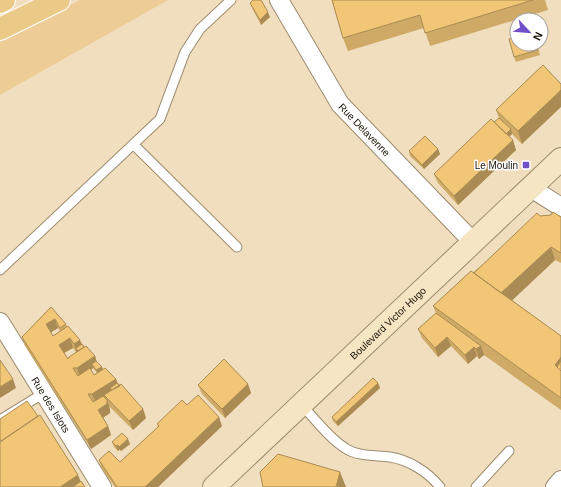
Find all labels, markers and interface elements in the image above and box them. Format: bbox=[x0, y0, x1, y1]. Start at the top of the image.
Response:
north arrow bbox=[509, 12, 549, 52]
text: N bbox=[531, 30, 545, 43]
street label: Rue Delavenne bbox=[336, 101, 392, 159]
place label: Le Moulin bbox=[475, 160, 518, 171]
marker: Le Moulin bbox=[521, 160, 531, 170]
street label: Boulevard Victor Hugo bbox=[348, 285, 428, 362]
street label: Rue des Islots bbox=[29, 375, 72, 435]

